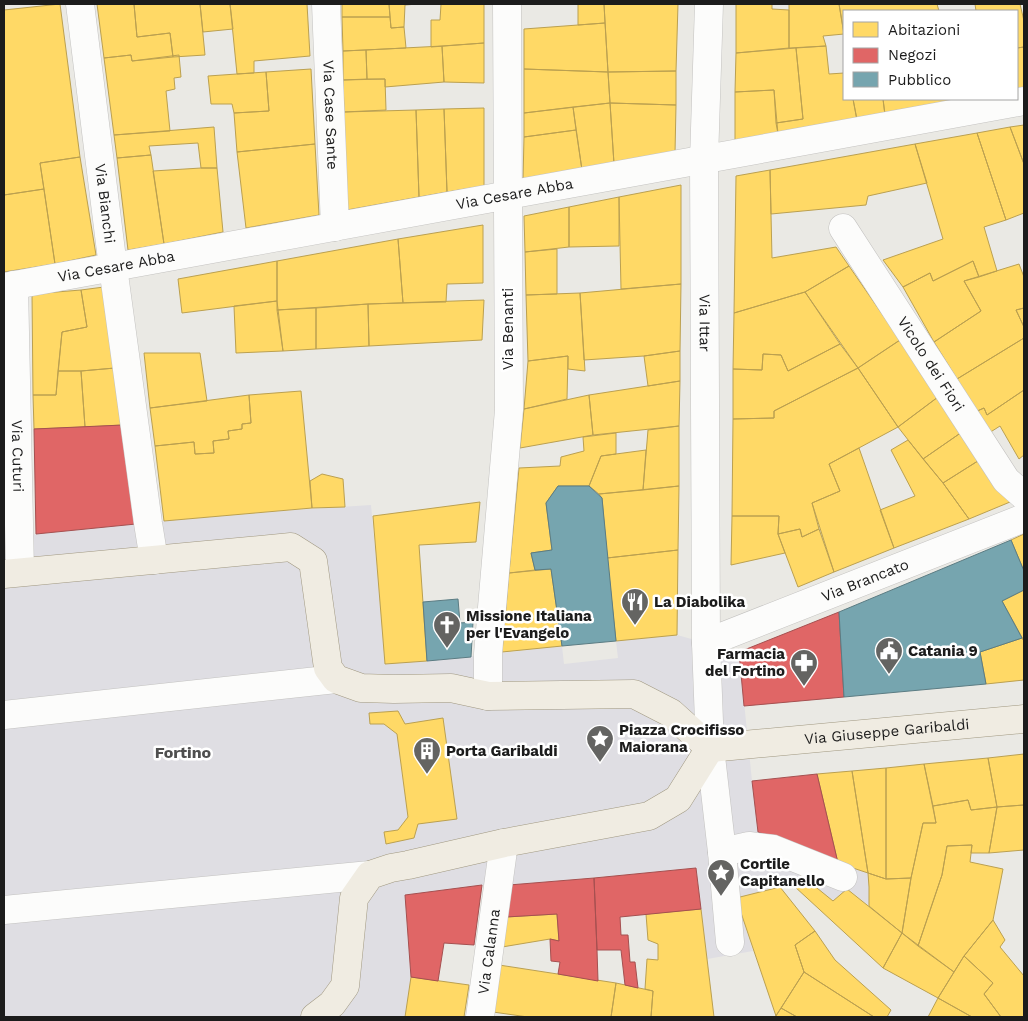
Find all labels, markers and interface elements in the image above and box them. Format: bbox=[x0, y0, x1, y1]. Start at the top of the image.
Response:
legend bbox=[843, 10, 1018, 100]
text: Abitazioni bbox=[888, 21, 960, 39]
text: Negozi bbox=[888, 46, 936, 64]
street label: Via Case Sante bbox=[319, 60, 342, 170]
text: Pubblico bbox=[888, 71, 951, 89]
street label: Via Bianchi bbox=[91, 162, 119, 244]
street label: Via Cesare Abba bbox=[455, 174, 575, 213]
street label: Via Cesare Abba bbox=[56, 247, 177, 286]
street label: Via Benanti bbox=[499, 288, 517, 370]
street label: Via Ittar bbox=[696, 294, 714, 352]
street label: Vicolo dei Fiori bbox=[894, 313, 968, 415]
street label: Via Cuturi bbox=[8, 420, 27, 492]
street label: Via Brancato bbox=[819, 555, 911, 606]
restaurant icon: La Diabolika bbox=[620, 587, 650, 626]
place label: La Diabolika bbox=[654, 593, 746, 611]
place label: Missione Italiana per l'Evangelo bbox=[466, 607, 592, 642]
church icon: Missione Italiana per l'Evangelo bbox=[432, 610, 462, 649]
public building icon: Catania 9 bbox=[874, 636, 904, 675]
place label: Catania 9 bbox=[908, 642, 978, 660]
place label: Farmacia del Fortino bbox=[705, 645, 785, 680]
pharmacy icon: Farmacia del Fortino bbox=[789, 648, 819, 687]
street label: Via Giuseppe Garibaldi bbox=[803, 715, 970, 748]
place label: Piazza Crocifisso Maiorana bbox=[619, 721, 744, 756]
place icon: Piazza Crocifisso Maiorana bbox=[585, 724, 615, 763]
building icon: Porta Garibaldi bbox=[412, 736, 442, 775]
place label: Porta Garibaldi bbox=[446, 742, 558, 760]
district label: Fortino bbox=[155, 743, 212, 762]
place label: Cortile Capitanello bbox=[740, 855, 825, 890]
place icon: Cortile Capitanello bbox=[706, 858, 736, 897]
street label: Via Calanna bbox=[474, 907, 504, 995]

